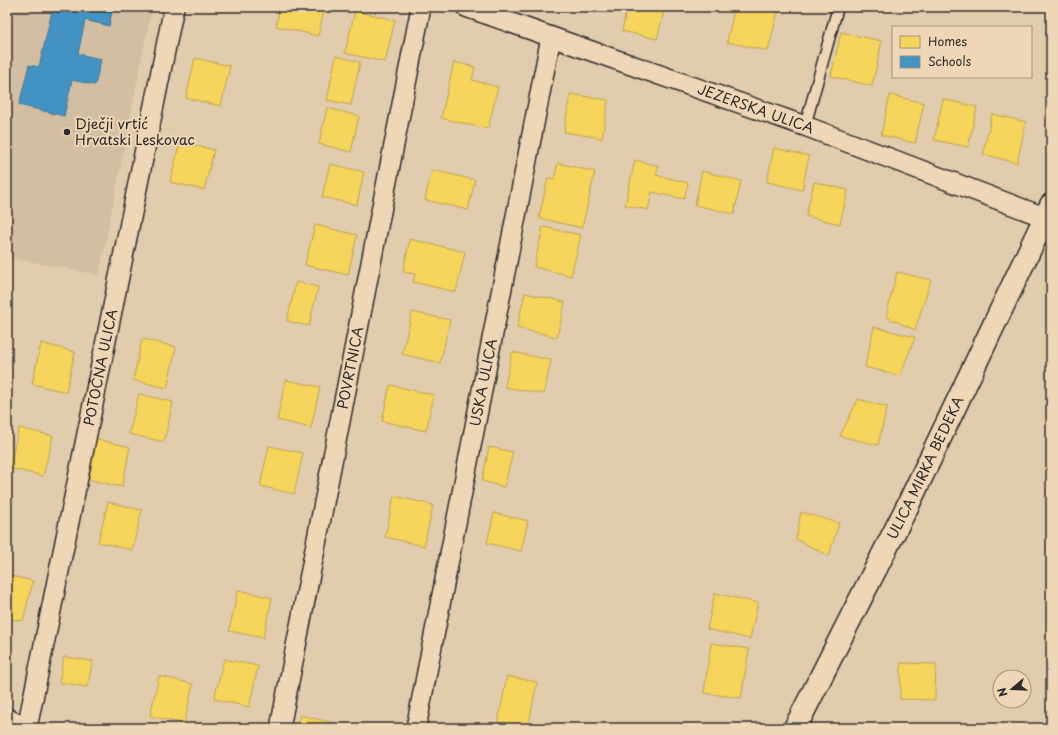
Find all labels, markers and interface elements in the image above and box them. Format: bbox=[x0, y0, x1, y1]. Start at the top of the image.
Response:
legend bbox=[892, 26, 1032, 78]
text: Homes bbox=[928, 32, 967, 50]
text: Schools bbox=[928, 52, 972, 70]
street label: JEZERSKA ULICA bbox=[695, 78, 817, 139]
place label: Dječji vrtić Hrvatski Leskovac bbox=[75, 113, 195, 150]
marker: Dječji vrtić Hrvatski Leskovac bbox=[62, 127, 72, 137]
street label: POTOČNA ULICA bbox=[78, 307, 122, 428]
street label: POVRTNICA bbox=[332, 324, 368, 411]
street label: USKA ULICA bbox=[464, 336, 502, 428]
street label: ULICA MIRKA BEDEKA bbox=[881, 392, 969, 543]
north arrow bbox=[992, 669, 1032, 709]
text: N bbox=[993, 685, 1012, 699]

